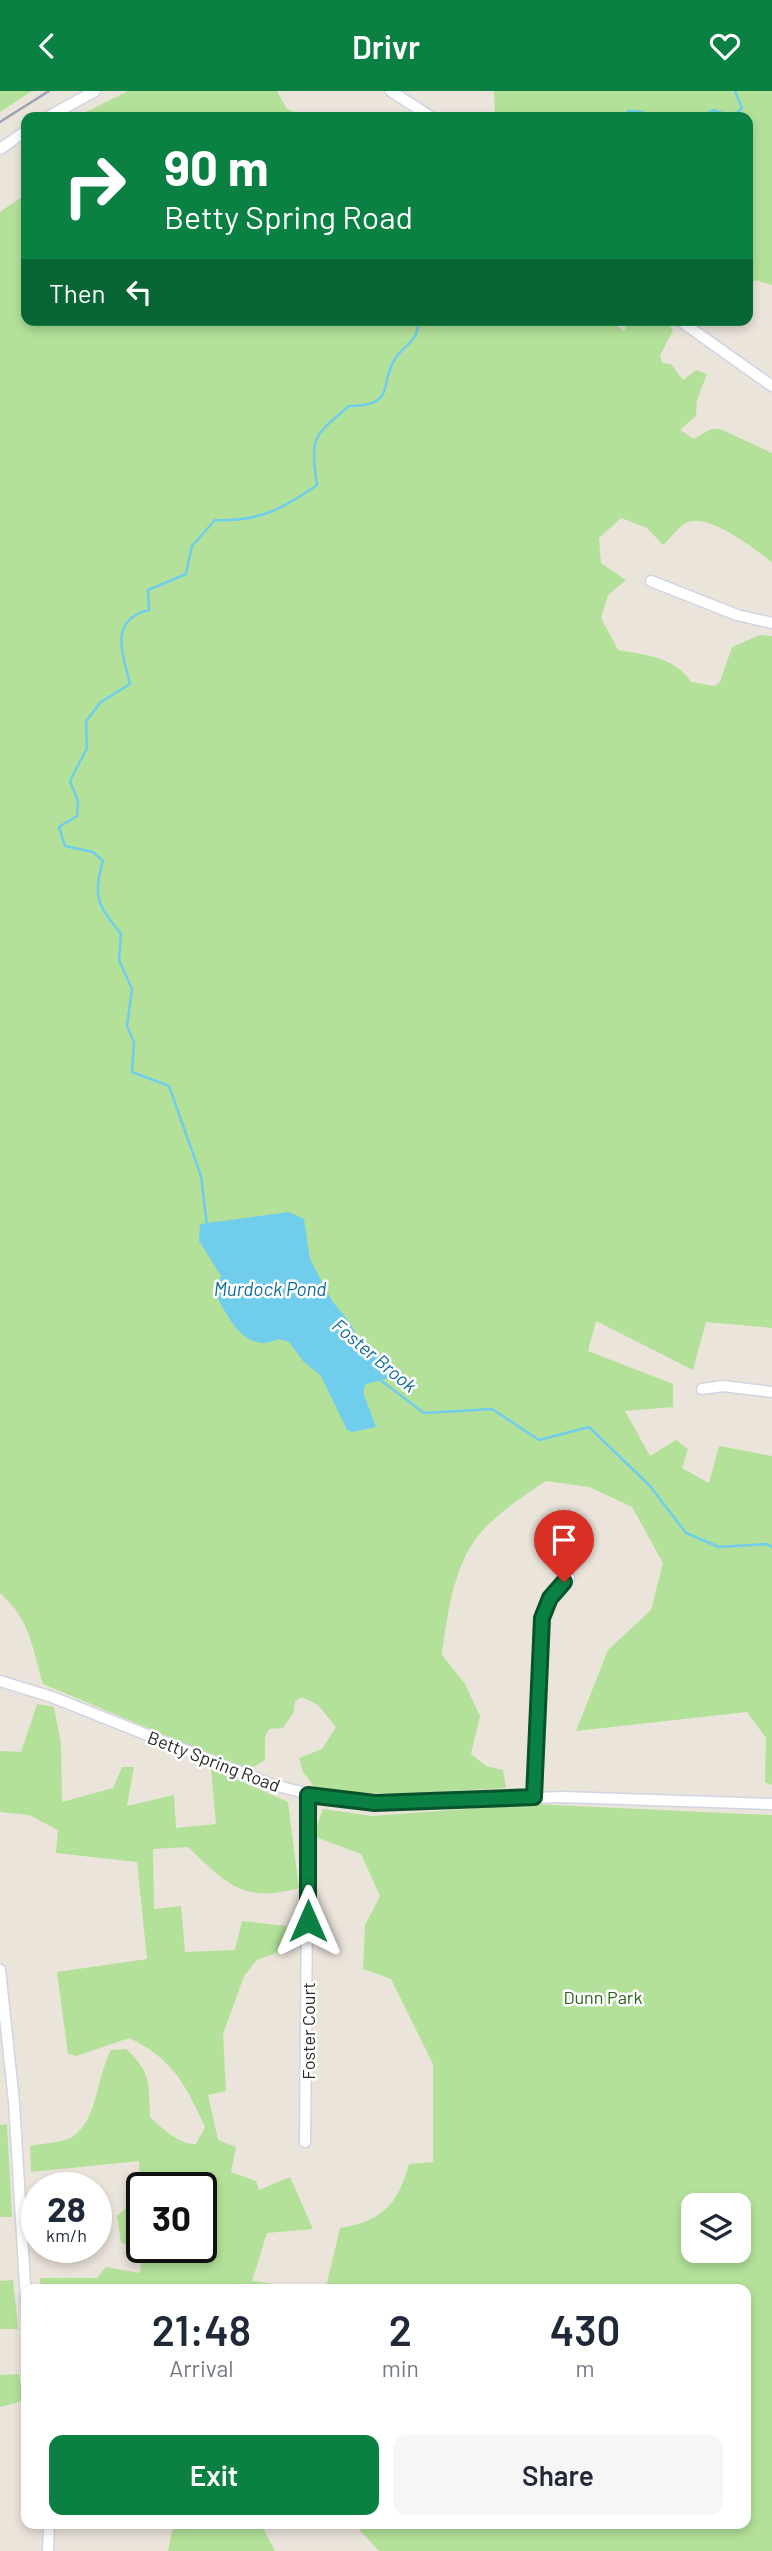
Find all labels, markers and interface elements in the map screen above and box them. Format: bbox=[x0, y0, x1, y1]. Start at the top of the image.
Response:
icon: back bbox=[28, 27, 66, 65]
text: Drivr bbox=[352, 27, 420, 65]
icon: heart bbox=[706, 27, 744, 65]
text: 90 m bbox=[164, 137, 269, 196]
icon: right bbox=[49, 140, 140, 231]
text: Betty Spring Road bbox=[164, 197, 413, 235]
icon: left bbox=[120, 273, 158, 311]
text: Then bbox=[49, 277, 106, 308]
water label: Murdock Pond bbox=[214, 1277, 326, 1300]
water label: Foster Brook bbox=[328, 1313, 422, 1397]
pin bbox=[534, 1510, 594, 1582]
icon: arrive bbox=[545, 1521, 583, 1559]
street label: Betty Spring Road bbox=[145, 1726, 283, 1796]
position arrow bbox=[271, 1884, 345, 1958]
street label: Foster Court bbox=[297, 1982, 319, 2080]
park label: Dunn Park bbox=[564, 1986, 642, 2008]
speed limit sign: 30 bbox=[126, 2172, 217, 2263]
text: 28 bbox=[47, 2187, 86, 2229]
map controls bbox=[681, 2193, 751, 2263]
button: layers bbox=[681, 2193, 751, 2263]
text: km/h bbox=[46, 2224, 87, 2246]
text: 21:48 bbox=[152, 2304, 251, 2354]
text: 2 bbox=[389, 2304, 412, 2354]
text: 430 bbox=[550, 2304, 620, 2354]
text: Arrival bbox=[169, 2354, 234, 2382]
text: min bbox=[382, 2354, 419, 2382]
text: m bbox=[575, 2354, 595, 2382]
button: Exit bbox=[49, 2435, 379, 2515]
button: Share bbox=[393, 2435, 723, 2515]

